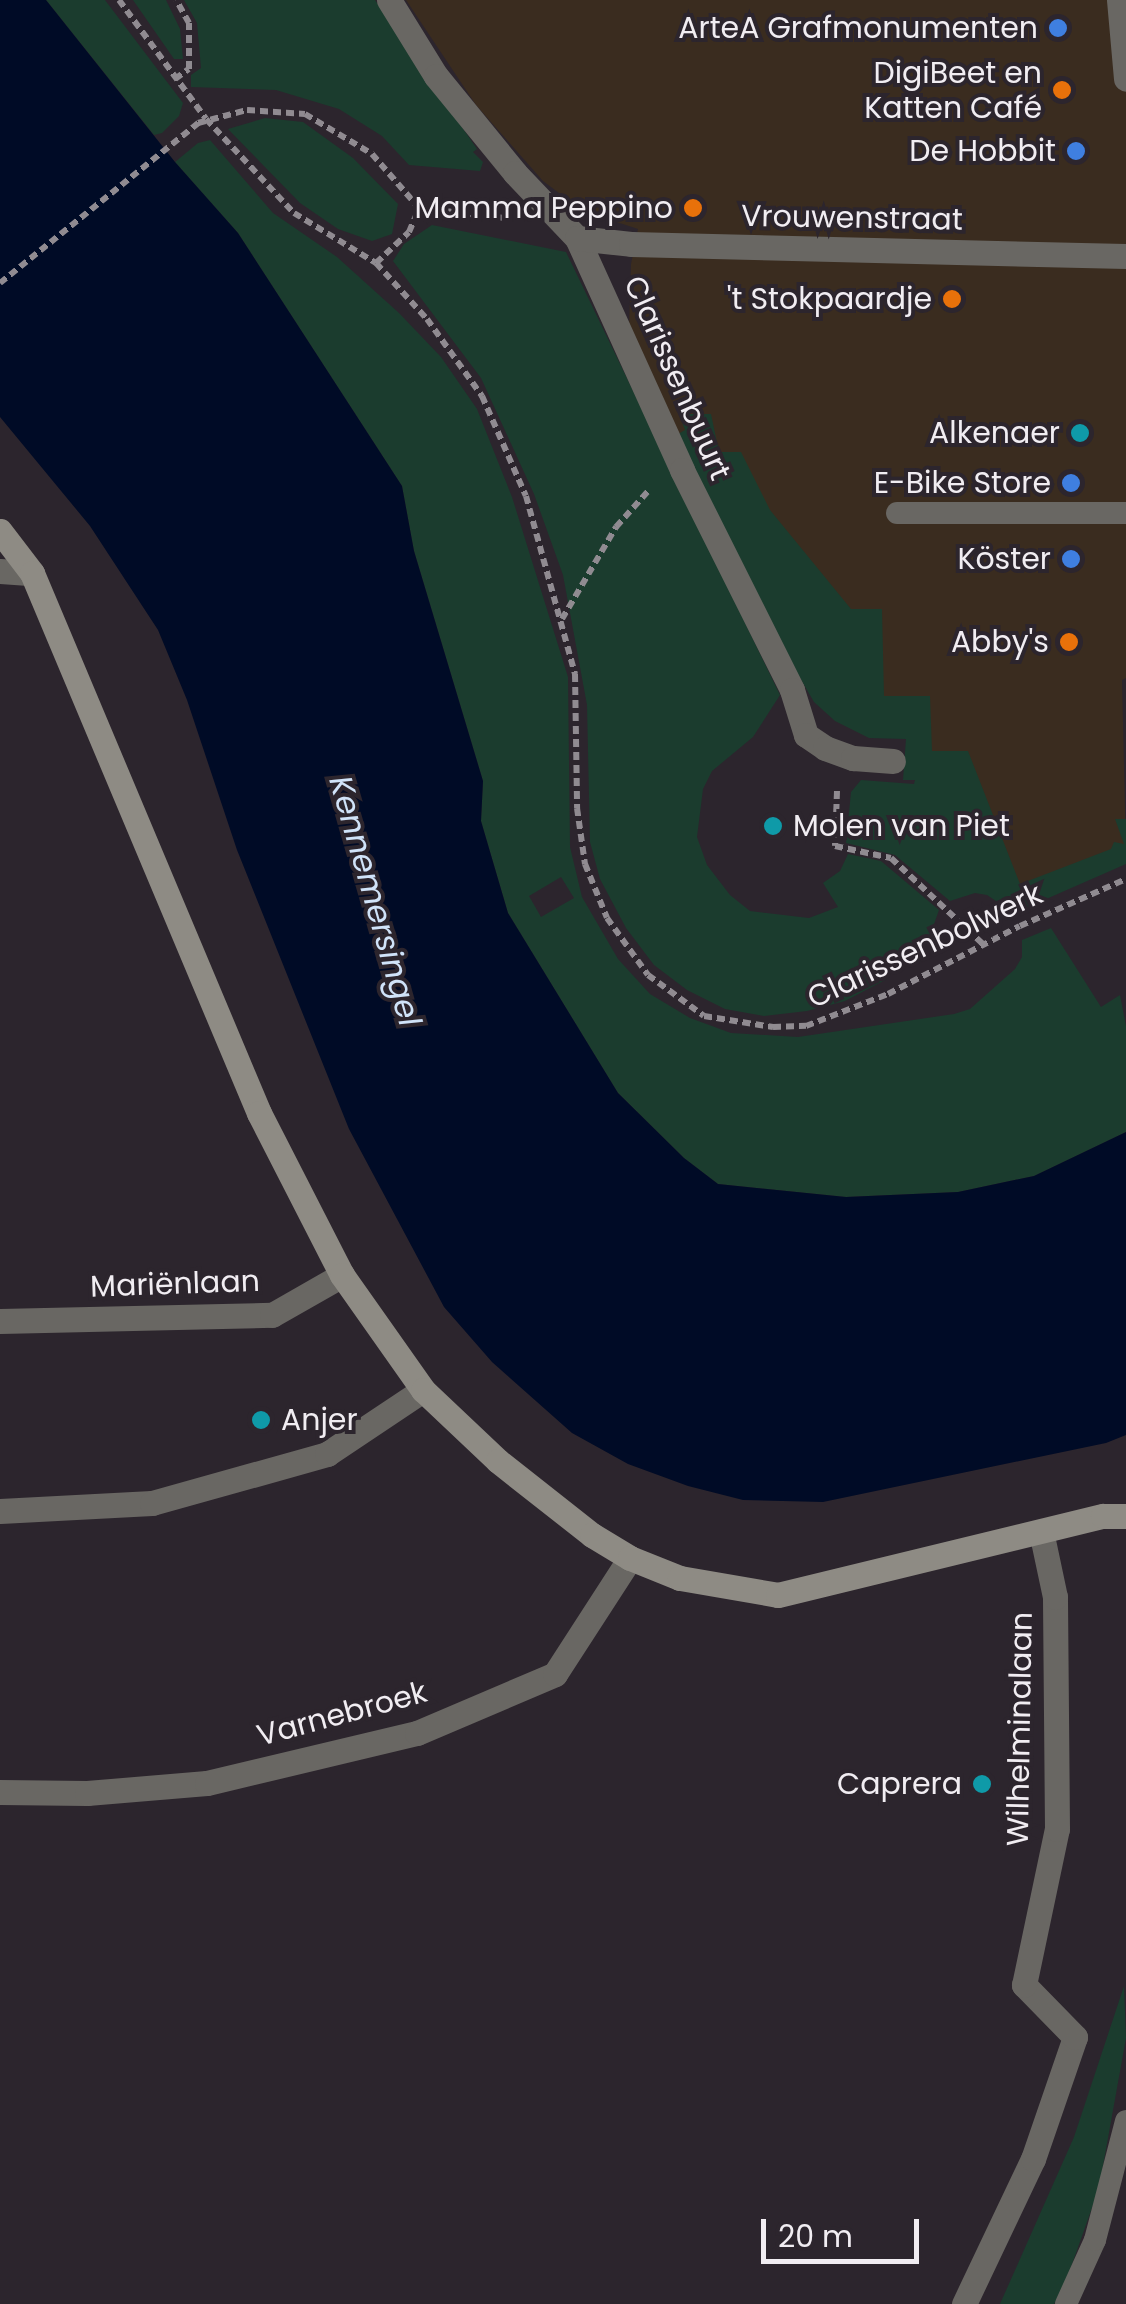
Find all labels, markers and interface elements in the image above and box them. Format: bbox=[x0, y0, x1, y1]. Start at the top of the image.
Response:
place label: ArteA Grafmonumenten bbox=[678, 10, 1038, 46]
marker: ArteA Grafmonumenten bbox=[1047, 17, 1069, 39]
place label: DigiBeet en Katten Café bbox=[864, 55, 1042, 126]
marker: DigiBeet en Katten Café bbox=[1051, 79, 1073, 101]
place label: De Hobbit bbox=[909, 133, 1056, 169]
marker: De Hobbit bbox=[1065, 140, 1087, 162]
place label: Mamma Peppino bbox=[414, 190, 673, 226]
marker: Mamma Peppino bbox=[682, 197, 704, 219]
street label: Vrouwenstraat bbox=[741, 198, 963, 238]
street label: Clarissenbuurt bbox=[616, 271, 738, 485]
place label: 't Stokpaardje bbox=[727, 281, 932, 317]
marker: 't Stokpaardje bbox=[941, 288, 963, 310]
place label: Alkenaer bbox=[929, 415, 1060, 451]
marker: Alkenaer bbox=[1069, 422, 1091, 444]
place label: E-Bike Store bbox=[874, 465, 1051, 501]
marker: E-Bike Store bbox=[1060, 472, 1082, 494]
place label: Köster bbox=[957, 541, 1051, 577]
marker: Köster bbox=[1060, 548, 1082, 570]
place label: Abby's bbox=[951, 624, 1049, 660]
marker: Abby's bbox=[1058, 631, 1080, 653]
water label: Kennemersingel bbox=[321, 771, 429, 1031]
place label: Molen van Piet bbox=[793, 808, 1010, 844]
marker: Molen van Piet bbox=[762, 815, 784, 837]
street label: Clarissenbolwerk bbox=[802, 876, 1048, 1016]
street label: Mariënlaan bbox=[90, 1263, 260, 1305]
place label: Anjer bbox=[281, 1402, 358, 1438]
marker: Anjer bbox=[250, 1409, 272, 1431]
street label: Wilhelminalaan bbox=[1000, 1612, 1040, 1846]
street label: Varnebroek bbox=[253, 1674, 431, 1754]
place label: Caprera bbox=[837, 1766, 962, 1802]
marker: Caprera bbox=[971, 1773, 993, 1795]
scale bar bbox=[766, 2199, 924, 2261]
text: 20 m bbox=[778, 2215, 853, 2258]

